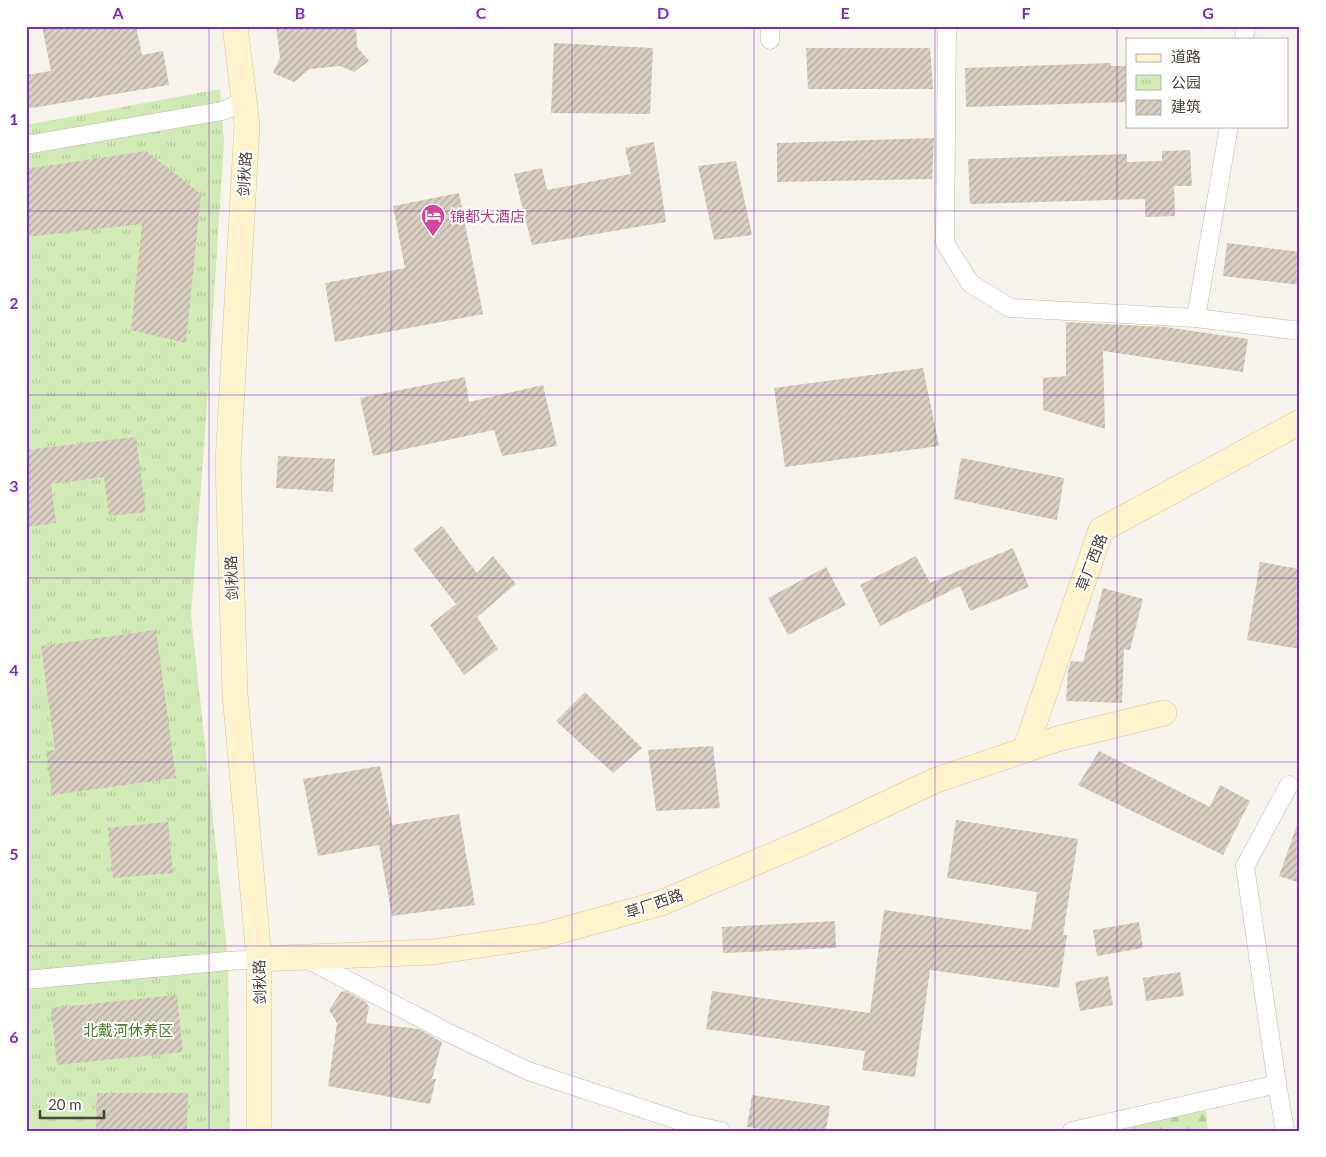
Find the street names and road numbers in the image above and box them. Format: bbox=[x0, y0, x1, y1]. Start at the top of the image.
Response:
street label: 剑秋路 bbox=[234, 151, 254, 197]
street label: 草厂西路 bbox=[1072, 531, 1110, 593]
street label: 剑秋路 bbox=[221, 555, 241, 601]
street label: 草厂西路 bbox=[623, 885, 685, 921]
street label: 剑秋路 bbox=[250, 959, 268, 1005]

